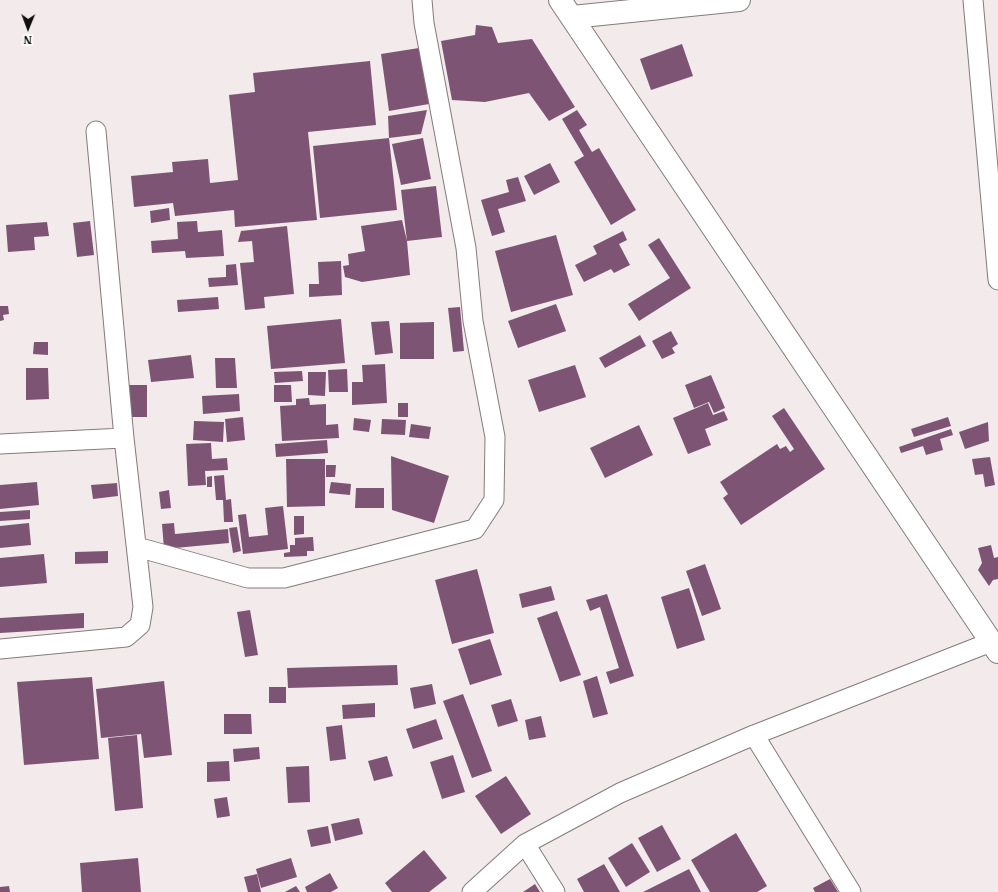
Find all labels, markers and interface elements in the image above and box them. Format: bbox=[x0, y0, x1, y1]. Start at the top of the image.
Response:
north arrow bbox=[8, 8, 48, 48]
text: N bbox=[23, 33, 32, 47]

